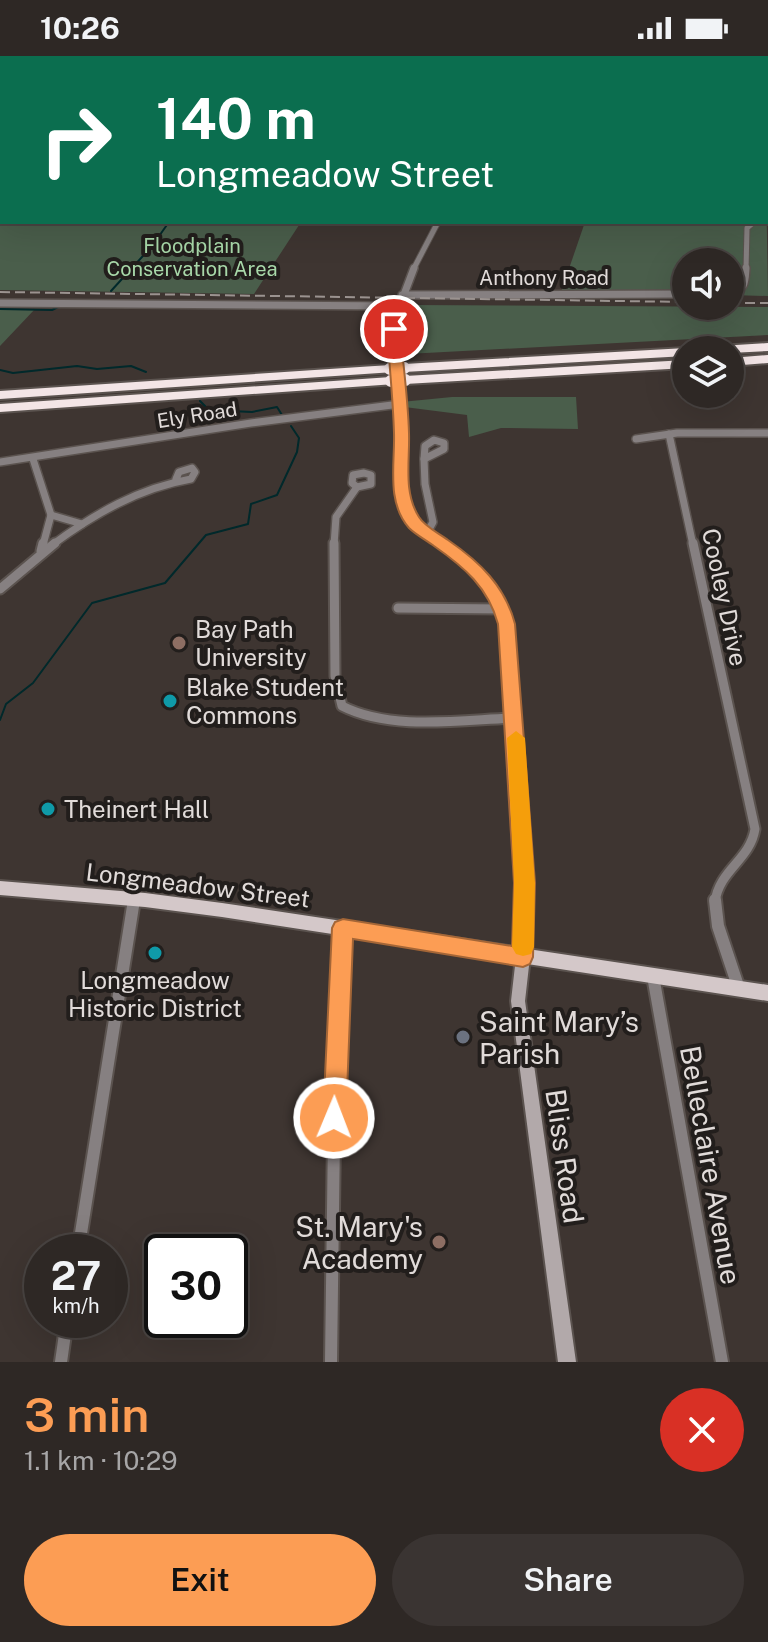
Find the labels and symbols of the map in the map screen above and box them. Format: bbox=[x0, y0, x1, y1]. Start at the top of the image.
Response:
park label: Floodplain Conservation Area bbox=[106, 234, 278, 281]
street label: Anthony Road bbox=[479, 266, 609, 290]
pin bbox=[360, 295, 428, 363]
street label: Ely Road bbox=[155, 397, 239, 433]
street label: Cooley Drive bbox=[697, 526, 753, 668]
place label: Bay Path University bbox=[195, 615, 307, 671]
marker: Bay Path University bbox=[170, 634, 188, 652]
place label: Blake Student Commons bbox=[186, 673, 344, 729]
marker: Blake Student Commons bbox=[161, 692, 179, 710]
place label: Theinert Hall bbox=[64, 795, 209, 823]
marker: Theinert Hall bbox=[39, 800, 57, 818]
street label: Longmeadow Street bbox=[84, 857, 312, 913]
marker: Longmeadow Historic District bbox=[146, 944, 164, 962]
place label: Longmeadow Historic District bbox=[68, 966, 242, 1022]
place label: Saint Mary’s Parish bbox=[479, 1005, 639, 1070]
marker: Saint Mary’s Parish bbox=[454, 1028, 472, 1046]
street label: Belleclaire Avenue bbox=[674, 1043, 748, 1287]
position arrow bbox=[292, 1076, 376, 1160]
street label: Bliss Road bbox=[539, 1087, 591, 1225]
place label: St. Mary's Academy bbox=[295, 1210, 423, 1275]
marker: St. Mary's Academy bbox=[430, 1233, 448, 1251]
speed limit sign: 30 bbox=[144, 1234, 248, 1338]

